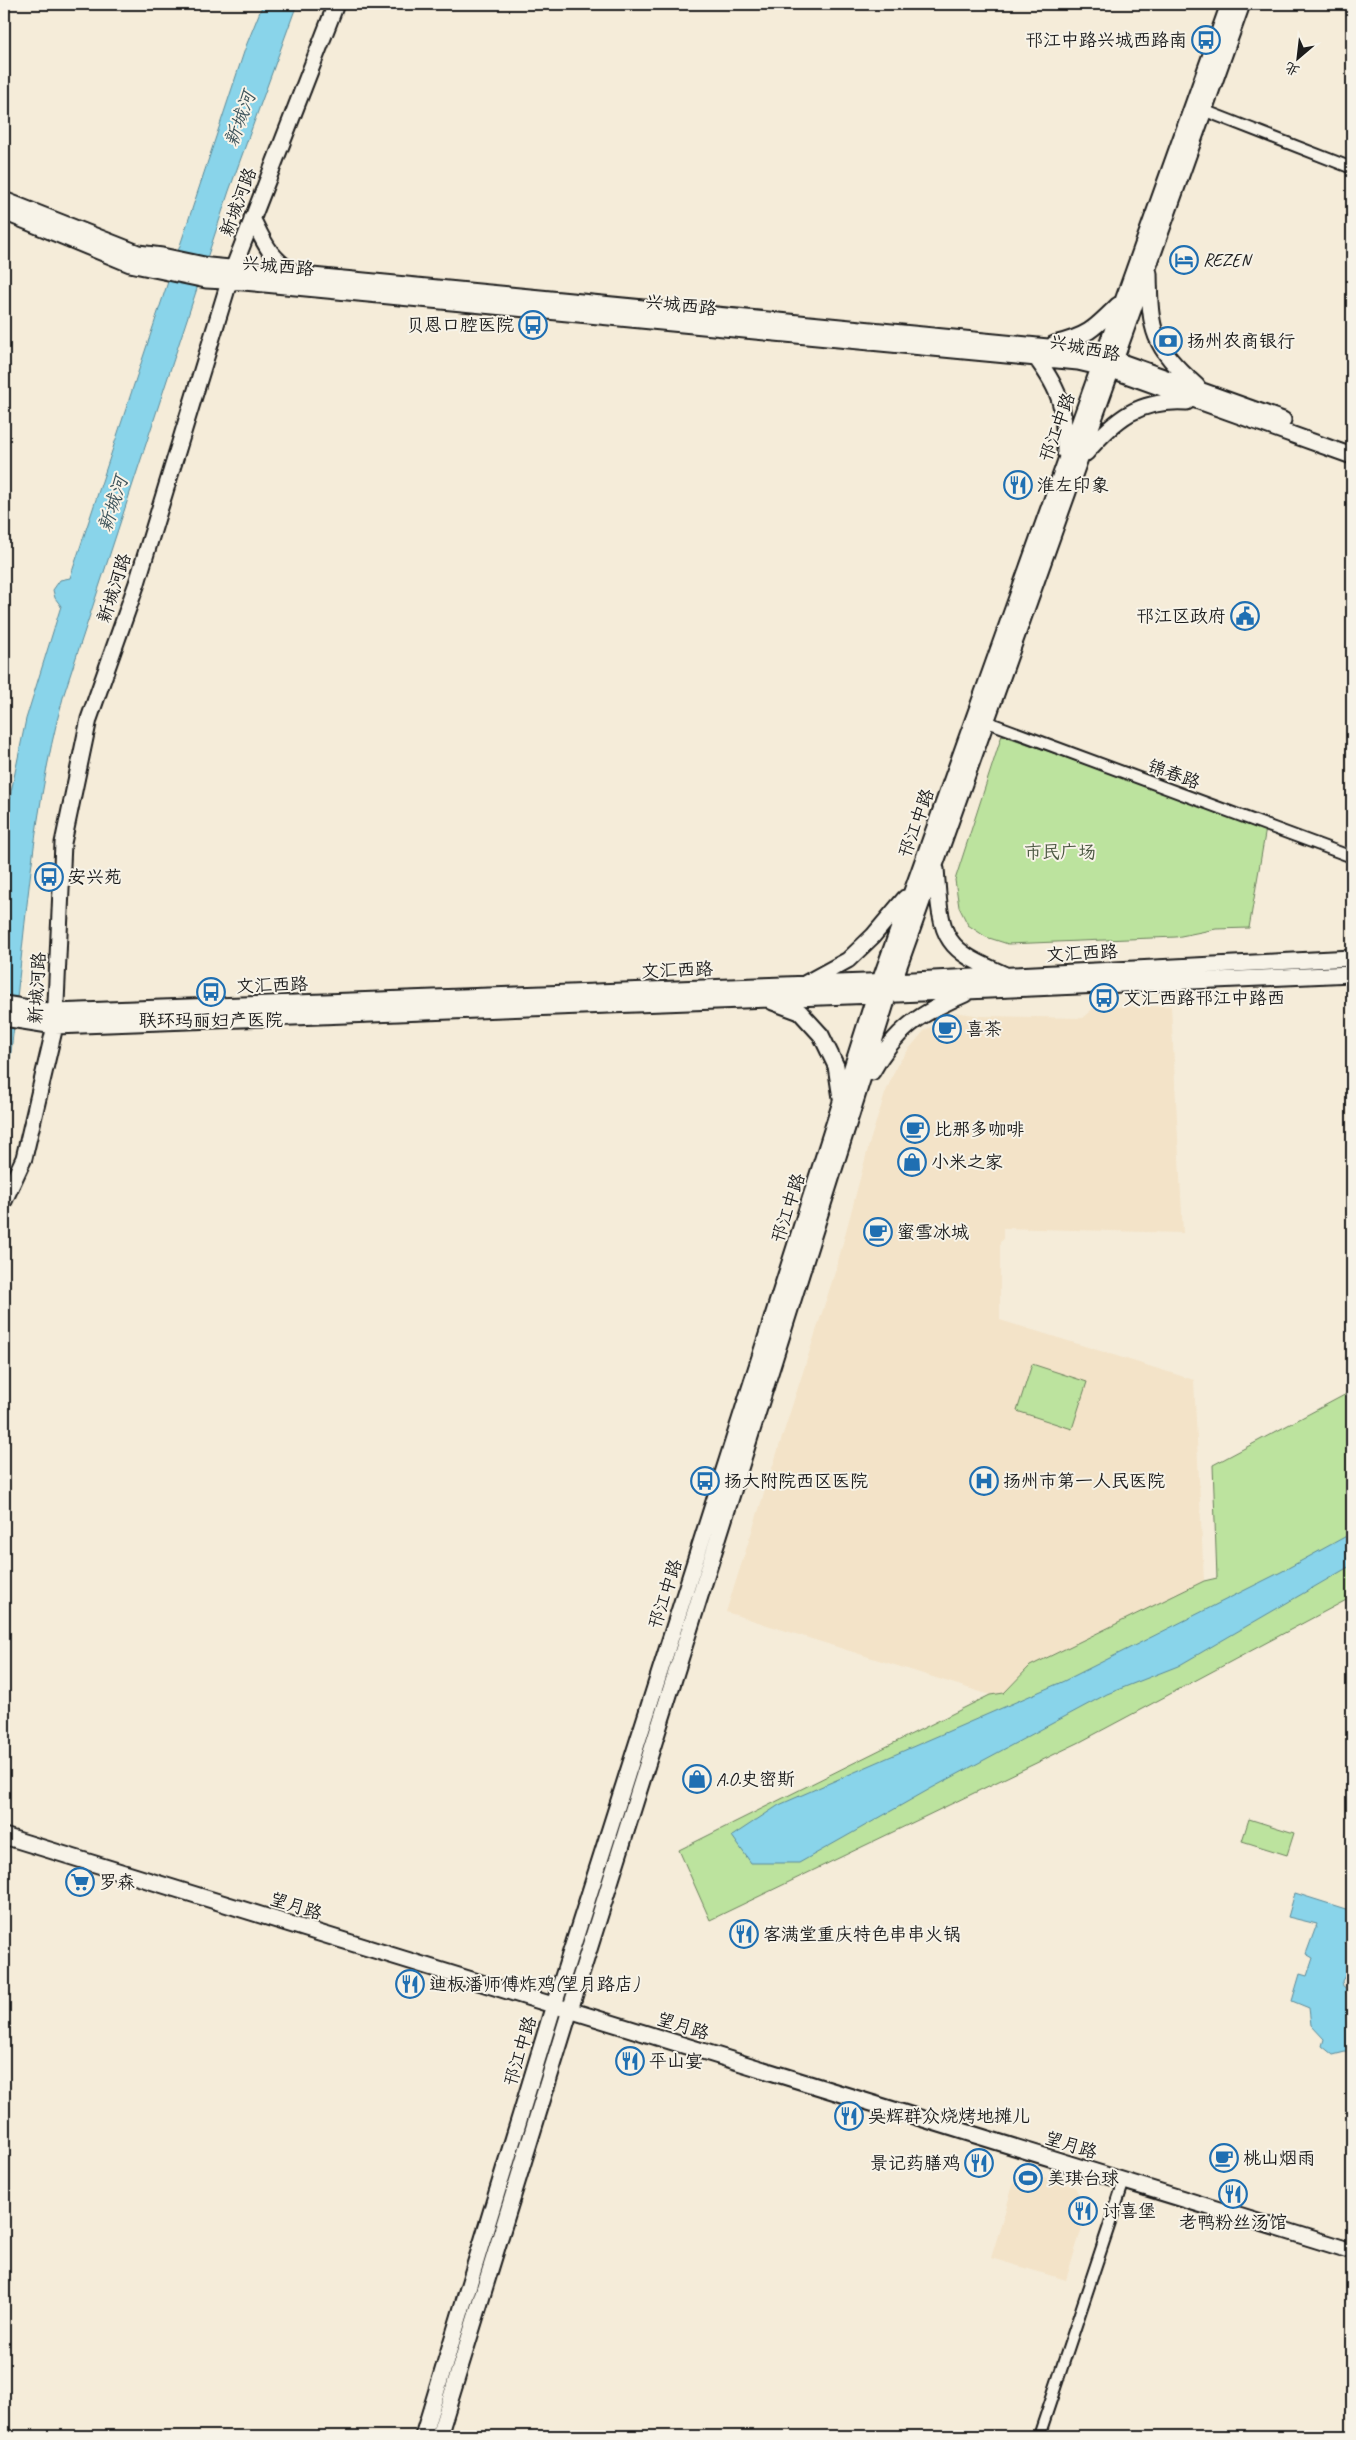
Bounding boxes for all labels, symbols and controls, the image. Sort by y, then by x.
bus stop icon: 邗江中路兴城西路南 [1191,25,1221,55]
place label: 邗江中路兴城西路南 [1025,29,1187,51]
north arrow [1274,32,1324,82]
text: 北 [1282,58,1302,80]
water label: 新城河 [219,85,262,150]
street label: 新城河路 [215,164,261,240]
hotel icon: REZEN [1169,245,1199,275]
place label: REZEN [1203,249,1253,271]
street label: 兴城西路 [241,252,315,280]
street label: 兴城西路 [644,290,718,320]
bus stop icon: 贝恩口腔医院 [518,310,548,340]
place label: 贝恩口腔医院 [406,314,514,336]
bank icon: 扬州农商银行 [1153,326,1183,356]
street label: 兴城西路 [1048,330,1122,366]
place label: 扬州农商银行 [1187,330,1295,352]
street label: 邗江中路 [1034,389,1080,465]
water label: 新城河 [93,470,134,535]
restaurant icon: 淮左印象 [1003,470,1033,500]
place label: 淮左印象 [1037,474,1109,496]
street label: 新城河路 [92,550,136,626]
public building icon: 邗江区政府 [1230,601,1260,631]
place label: 邗江区政府 [1136,605,1226,627]
street label: 锦春路 [1145,754,1203,794]
street label: 邗江中路 [893,785,939,861]
park label: 市民广场 [1024,841,1096,863]
bus stop icon: 安兴苑 [34,862,64,892]
place label: 安兴苑 [68,866,122,888]
street label: 文汇西路 [1045,940,1119,966]
street label: 新城河路 [24,951,50,1025]
street label: 文汇西路 [641,958,713,982]
street label: 文汇西路 [236,973,308,997]
bus stop icon: 联环玛丽妇产医院 [196,977,226,1007]
bus stop icon: 文汇西路邗江中路西 [1089,983,1119,1013]
place label: 文汇西路邗江中路西 [1123,987,1285,1009]
place label: 联环玛丽妇产医院 [139,1009,283,1031]
cafe icon: 喜茶 [932,1014,962,1044]
place label: 喜茶 [966,1018,1002,1040]
cafe icon: 比那多咖啡 [900,1114,930,1144]
place label: 比那多咖啡 [934,1118,1024,1140]
shop icon: 小米之家 [897,1147,927,1177]
place label: 小米之家 [931,1151,1003,1173]
street label: 邗江中路 [766,1170,810,1246]
cafe icon: 蜜雪冰城 [863,1217,893,1247]
place label: 蜜雪冰城 [897,1221,969,1243]
bus stop icon: 扬大附院西区医院 [690,1466,720,1496]
hospital icon: 扬州市第一人民医院 [969,1466,999,1496]
place label: 扬大附院西区医院 [724,1470,868,1492]
place label: 扬州市第一人民医院 [1003,1470,1165,1492]
street label: 邗江中路 [643,1556,687,1632]
shop icon: A.O.史密斯 [682,1764,712,1794]
place label: A.O.史密斯 [716,1768,795,1790]
supermarket icon: 罗森 [65,1867,95,1897]
place label: 罗森 [99,1871,135,1893]
street label: 望月路 [267,1888,325,1924]
restaurant icon: 客满堂重庆特色串串火锅 [729,1919,759,1949]
place label: 客满堂重庆特色串串火锅 [763,1923,961,1945]
restaurant icon: 迪板潘师傅炸鸡(望月路店) [395,1969,425,1999]
place label: 迪板潘师傅炸鸡(望月路店) [429,1973,640,1995]
street label: 望月路 [654,2008,712,2044]
street label: 邗江中路 [499,2013,541,2089]
restaurant icon: 平山宴 [615,2046,645,2076]
place label: 平山宴 [649,2050,703,2072]
restaurant icon: 吴辉群众烧烤地摊儿 [834,2101,864,2131]
place label: 吴辉群众烧烤地摊儿 [868,2105,1030,2127]
street label: 望月路 [1042,2127,1100,2163]
cafe icon: 桃山烟雨 [1209,2143,1239,2173]
place label: 桃山烟雨 [1243,2147,1315,2169]
restaurant icon: 景记药膳鸡 [964,2148,994,2178]
place label: 景记药膳鸡 [870,2152,960,2174]
sports icon: 美琪台球 [1013,2163,1043,2193]
place label: 美琪台球 [1047,2167,1119,2189]
restaurant icon: 老鸭粉丝汤馆 [1218,2179,1248,2209]
restaurant icon: 讨喜堡 [1068,2196,1098,2226]
place label: 讨喜堡 [1102,2200,1156,2222]
place label: 老鸭粉丝汤馆 [1179,2211,1287,2233]

